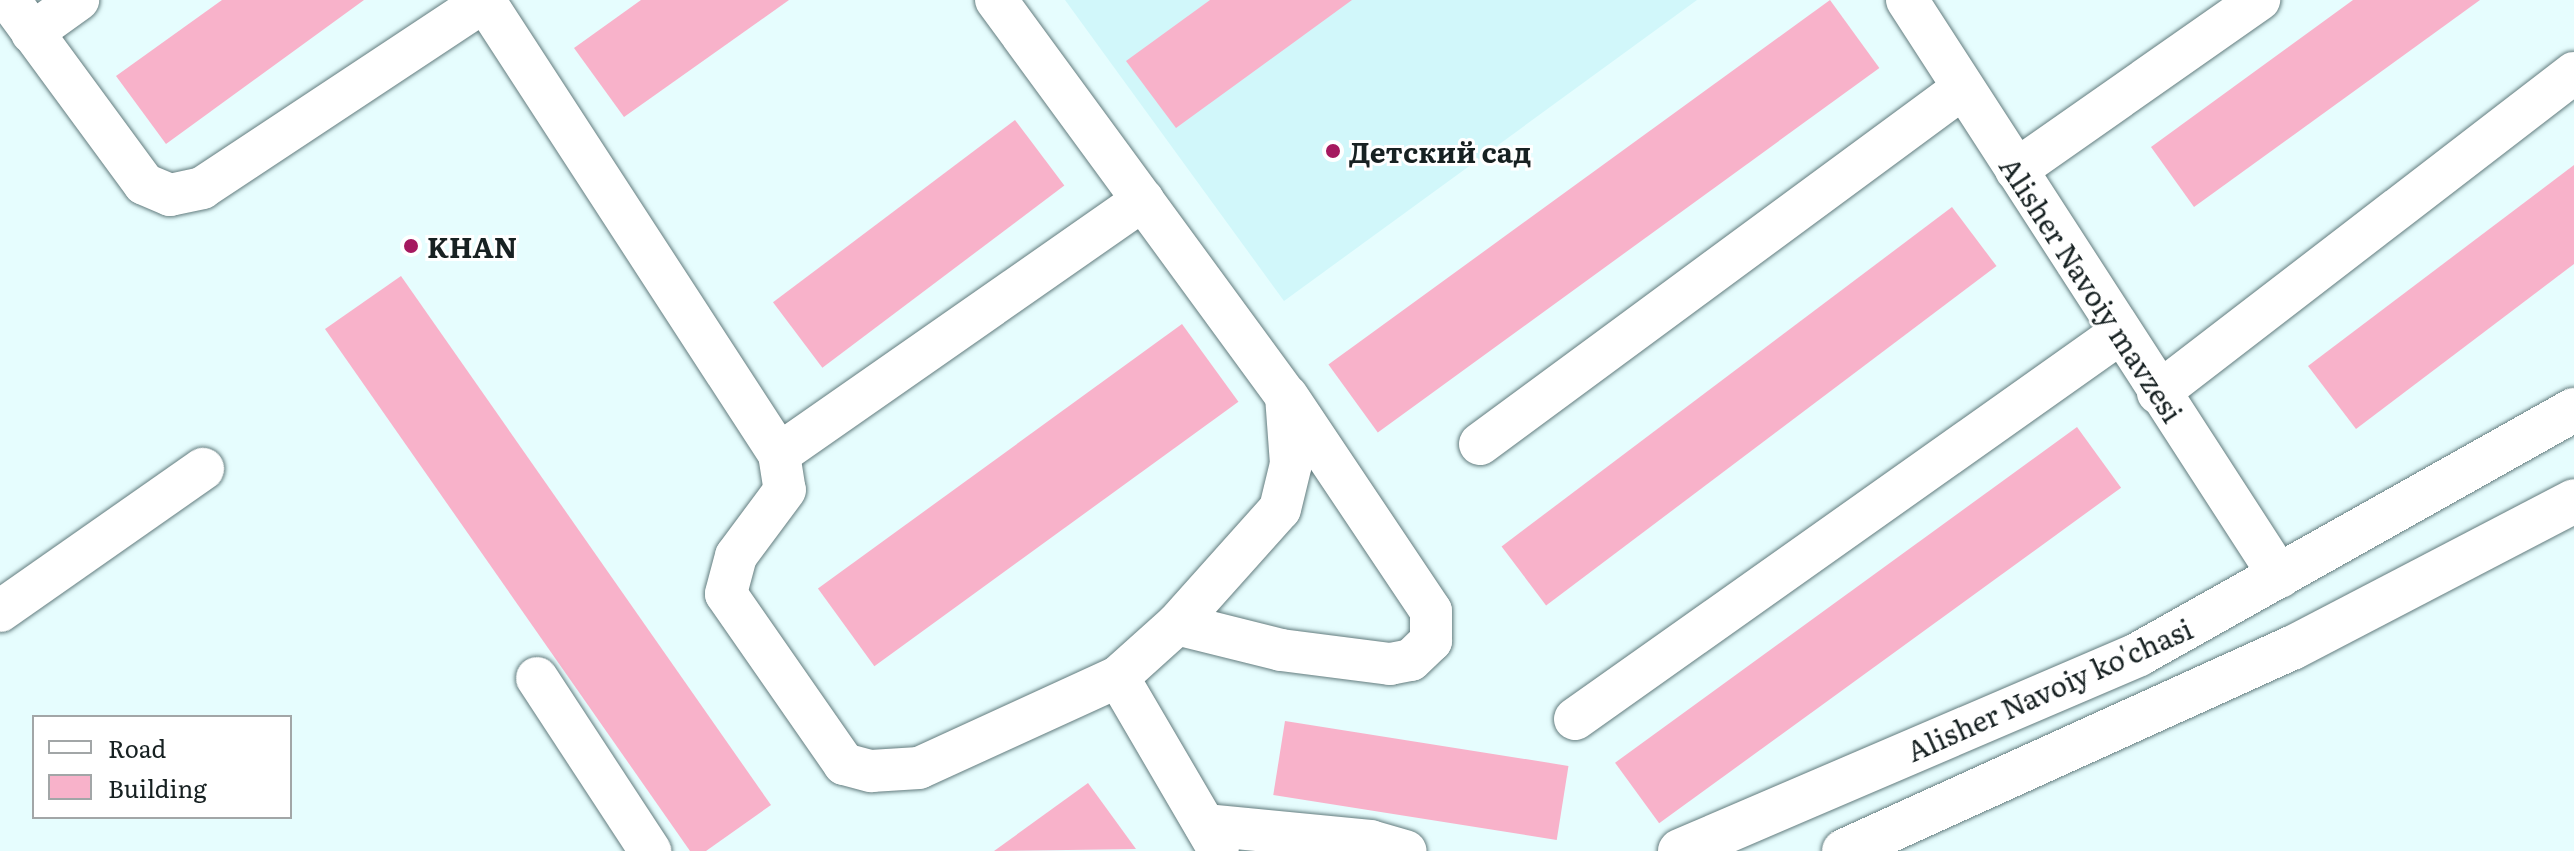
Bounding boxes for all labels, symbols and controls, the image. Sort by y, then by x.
place label: Детский сад [1349,134,1531,168]
marker: Детский сад [1324,142,1342,160]
street label: Alisher Navoiy mavzesi [1994,150,2190,428]
place label: KHAN [427,229,517,263]
marker: KHAN [402,237,420,255]
street label: Alisher Navoiy ko'chasi [1901,611,2197,767]
legend [32,715,292,819]
text: Road [108,730,166,765]
text: Building [108,770,207,805]

